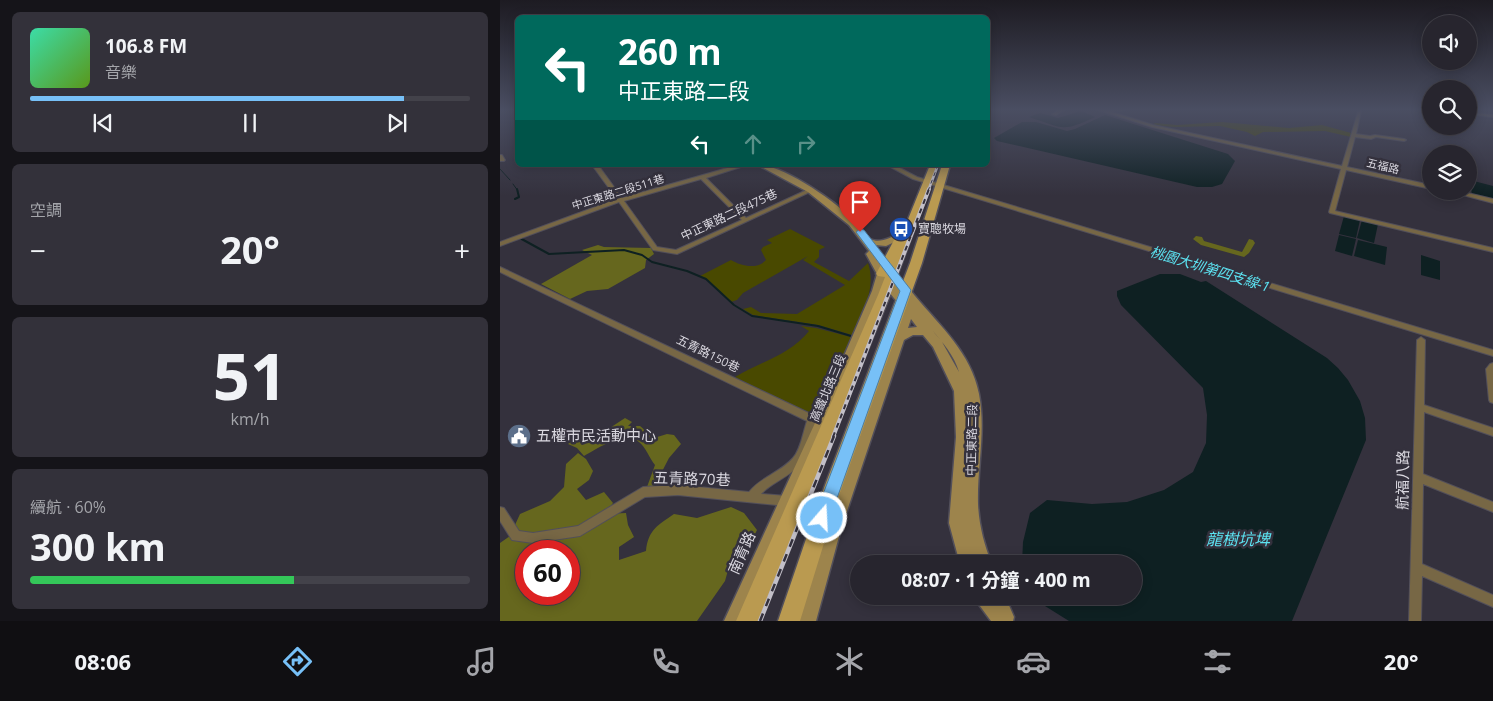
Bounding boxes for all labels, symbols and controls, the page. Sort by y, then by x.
map controls [1422,15,1477,200]
button: sound [1422,15,1477,70]
text: 260 m [618,28,722,75]
text: 106.8 FM [105,33,187,59]
icon: left [535,35,600,100]
text: 音樂 [105,61,137,83]
text: 中正東路二段 [618,75,750,105]
button: search [1422,80,1477,135]
icon: previous [89,109,117,137]
icon: pause [236,109,264,137]
icon: next [383,109,411,137]
icon: left [686,130,714,158]
icon: ahead [739,130,767,158]
icon: right [792,130,820,158]
button: layers [1422,145,1477,200]
street label: 五福路 [1365,154,1401,177]
street label: 中正東路二段511巷 [570,170,666,213]
pin [839,181,881,232]
street label: 中正東路二段475巷 [678,185,780,244]
icon: arrive [846,188,874,216]
text: 空調 [30,199,62,221]
bus stop icon: 寶聰牧場 [888,216,914,242]
place label: 寶聰牧場 [918,220,966,237]
text: 20° [220,223,280,275]
text: − [30,231,46,269]
text: + [454,231,470,269]
water label: 桃園大圳第四支線-1 [1148,241,1272,296]
text: 51 [213,331,287,419]
street label: 五青路150巷 [674,331,743,376]
street label: 高鐵北路三段 [806,351,849,424]
street label: 中正東路二段 [962,404,981,476]
text: km/h [231,408,269,430]
public building icon: 五權市民活動中心 [506,423,532,449]
place label: 五權市民活動中心 [536,425,656,445]
street label: 航福八路 [1391,450,1413,510]
street label: 五青路70巷 [653,467,731,489]
position arrow [795,491,847,543]
text: 續航 · 60% [30,496,106,518]
text: 300 km [30,520,166,572]
street label: 南青路 [723,528,759,577]
water label: 龍樹坑埤 [1206,528,1272,550]
speed limit sign: 60 [515,540,580,605]
text: 08:07 · 1 分鐘 · 400 m [901,567,1091,593]
icon: directions [280,644,315,679]
icon: music [464,644,499,679]
icon: phone [648,644,683,679]
icon: climate [832,644,867,679]
icon: car [1016,644,1051,679]
icon: filters [1200,644,1235,679]
text: 08:06 [74,646,131,676]
text: 20° [1384,646,1418,676]

